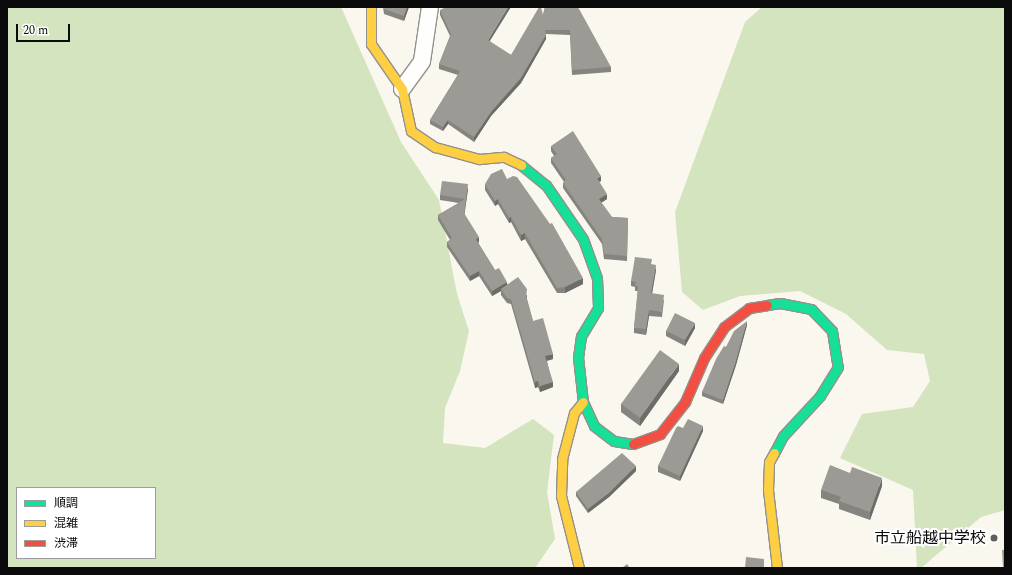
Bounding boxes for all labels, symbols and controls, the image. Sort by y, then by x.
scale bar [18,16,72,42]
text: 20 m [23,21,48,40]
legend [16,487,156,559]
text: 順調 [54,494,78,513]
text: 混雑 [54,514,78,533]
place label: 市立船越中学校 [874,528,986,548]
marker: 市立船越中学校 [989,533,999,543]
text: 渋滞 [54,534,78,553]

